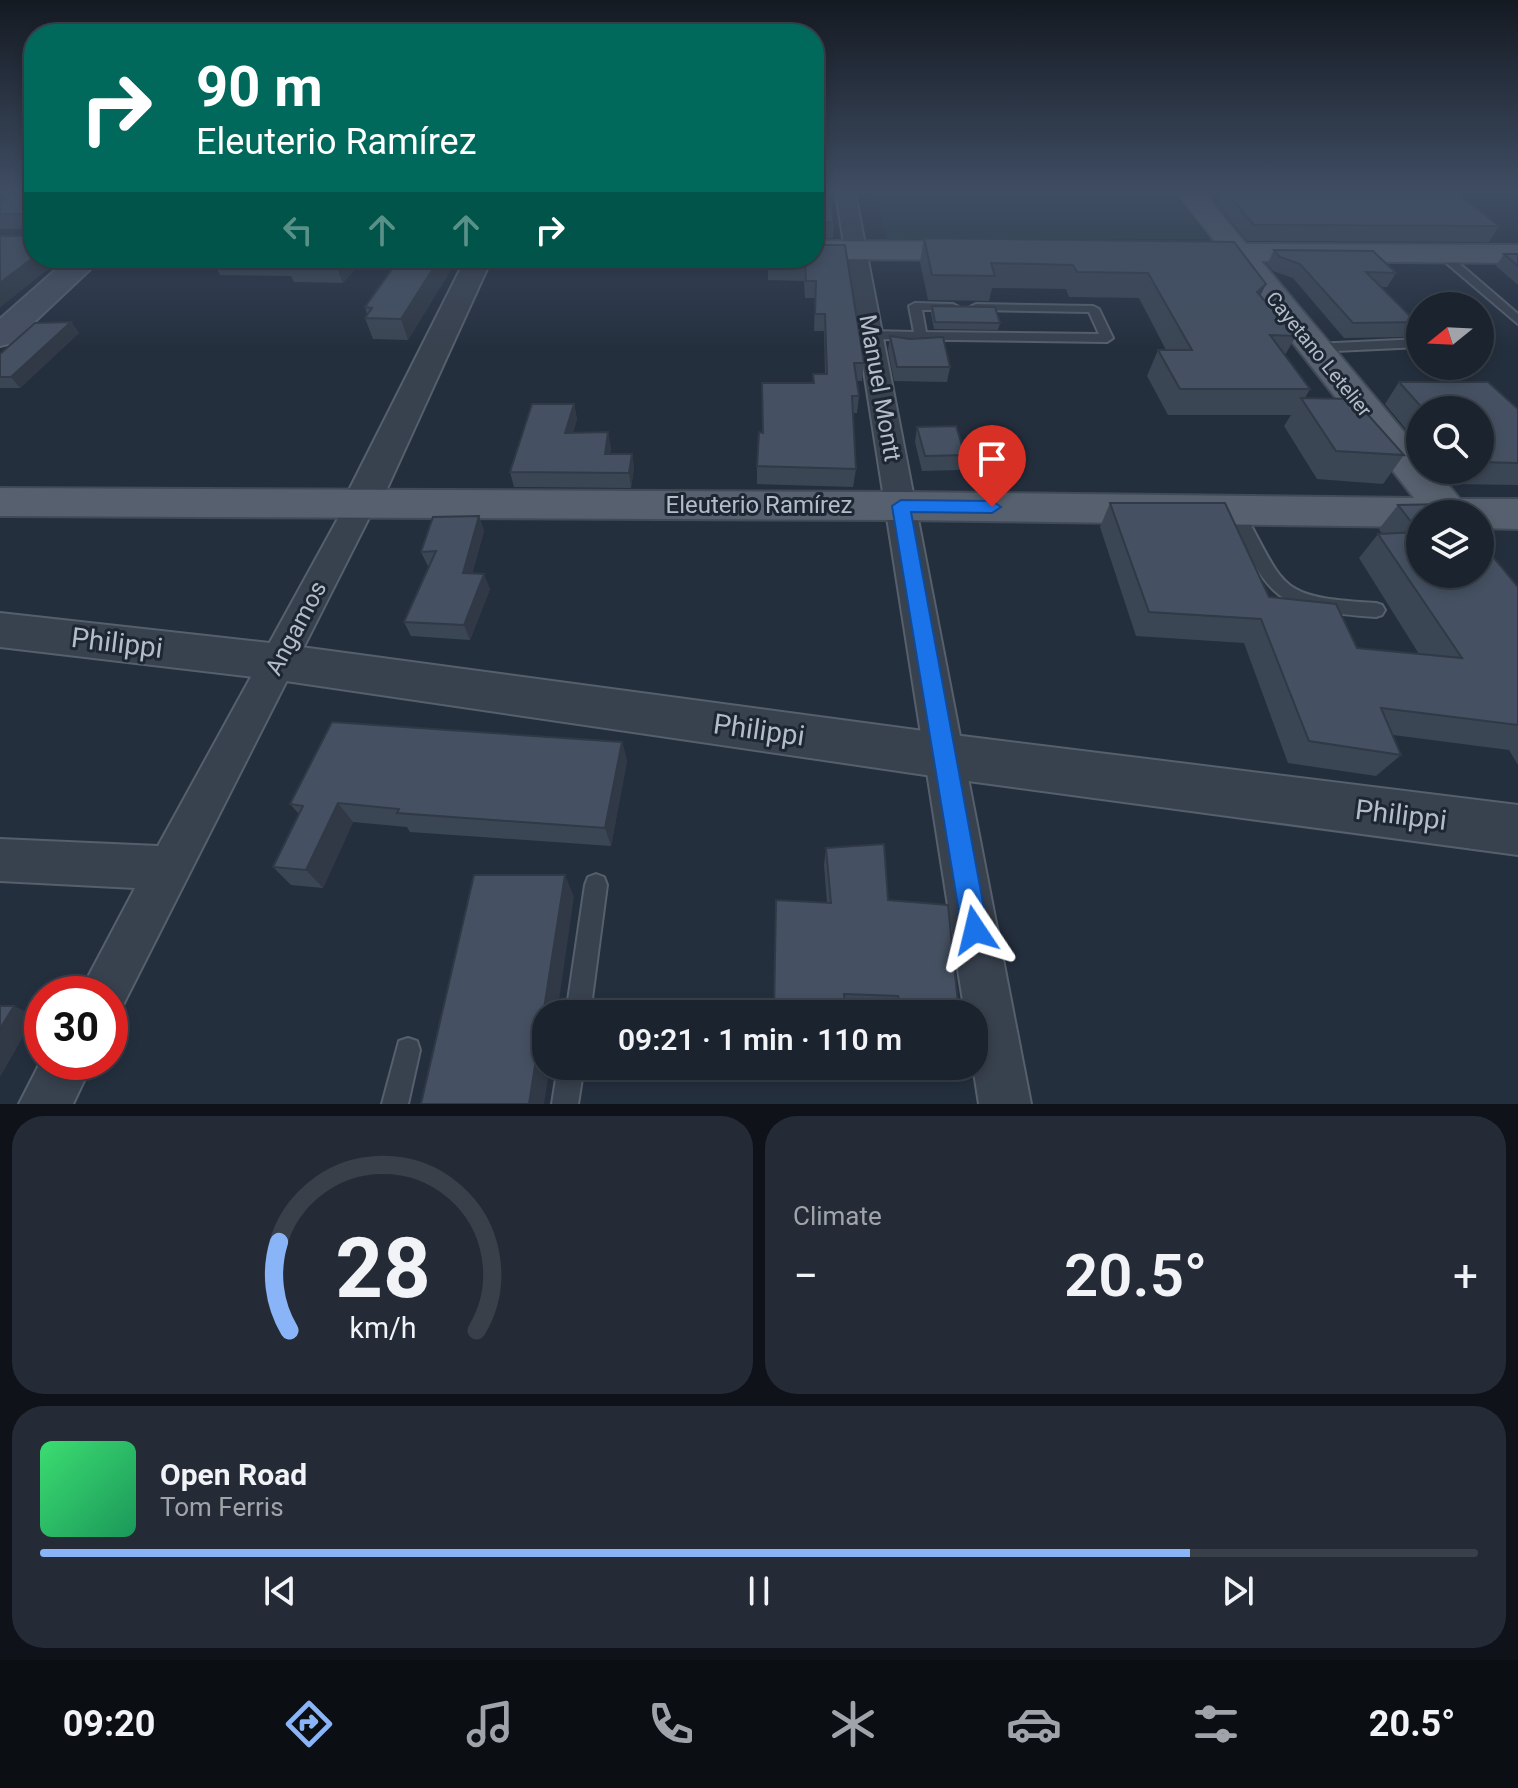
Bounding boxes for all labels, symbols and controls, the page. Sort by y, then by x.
text: 90 m [196,54,323,120]
icon: right [64,56,168,160]
text: Eleuterio Ramírez [196,121,477,163]
icon: left [276,208,320,252]
icon: ahead [360,208,404,252]
icon: ahead [444,208,488,252]
icon: right [528,208,572,252]
street label: Cayetano Letelier [1261,287,1377,422]
north arrow [1406,292,1494,380]
map controls [1406,292,1494,588]
street label: Manuel Montt [853,312,907,464]
button: search [1406,396,1494,484]
pin [958,425,1026,507]
icon: arrive [970,437,1014,481]
street label: Eleuterio Ramírez [666,491,853,519]
button: layers [1406,500,1494,588]
street label: Angamos [260,576,332,680]
street label: Philippi [69,621,165,665]
street label: Philippi [711,707,807,753]
street label: Philippi [1353,793,1449,837]
position arrow [933,888,1017,972]
speed limit sign: 30 [24,976,128,1080]
text: 09:21 · 1 min · 110 m [618,1022,902,1057]
text: Climate [793,1201,882,1231]
text: 28 [335,1220,430,1317]
text: 20.5° [1064,1240,1207,1311]
text: − [793,1250,818,1302]
text: + [1453,1250,1478,1302]
text: km/h [349,1311,416,1345]
text: Open Road [160,1457,307,1492]
text: Tom Ferris [160,1492,284,1522]
icon: previous [258,1569,302,1613]
icon: pause [737,1569,781,1613]
icon: next [1216,1569,1260,1613]
icon: directions [281,1696,337,1752]
icon: music [462,1696,518,1752]
icon: phone [643,1696,699,1752]
icon: climate [825,1696,881,1752]
icon: car [1006,1696,1062,1752]
icon: filters [1188,1696,1244,1752]
text: 09:20 [63,1703,155,1745]
text: 20.5° [1369,1703,1455,1745]

